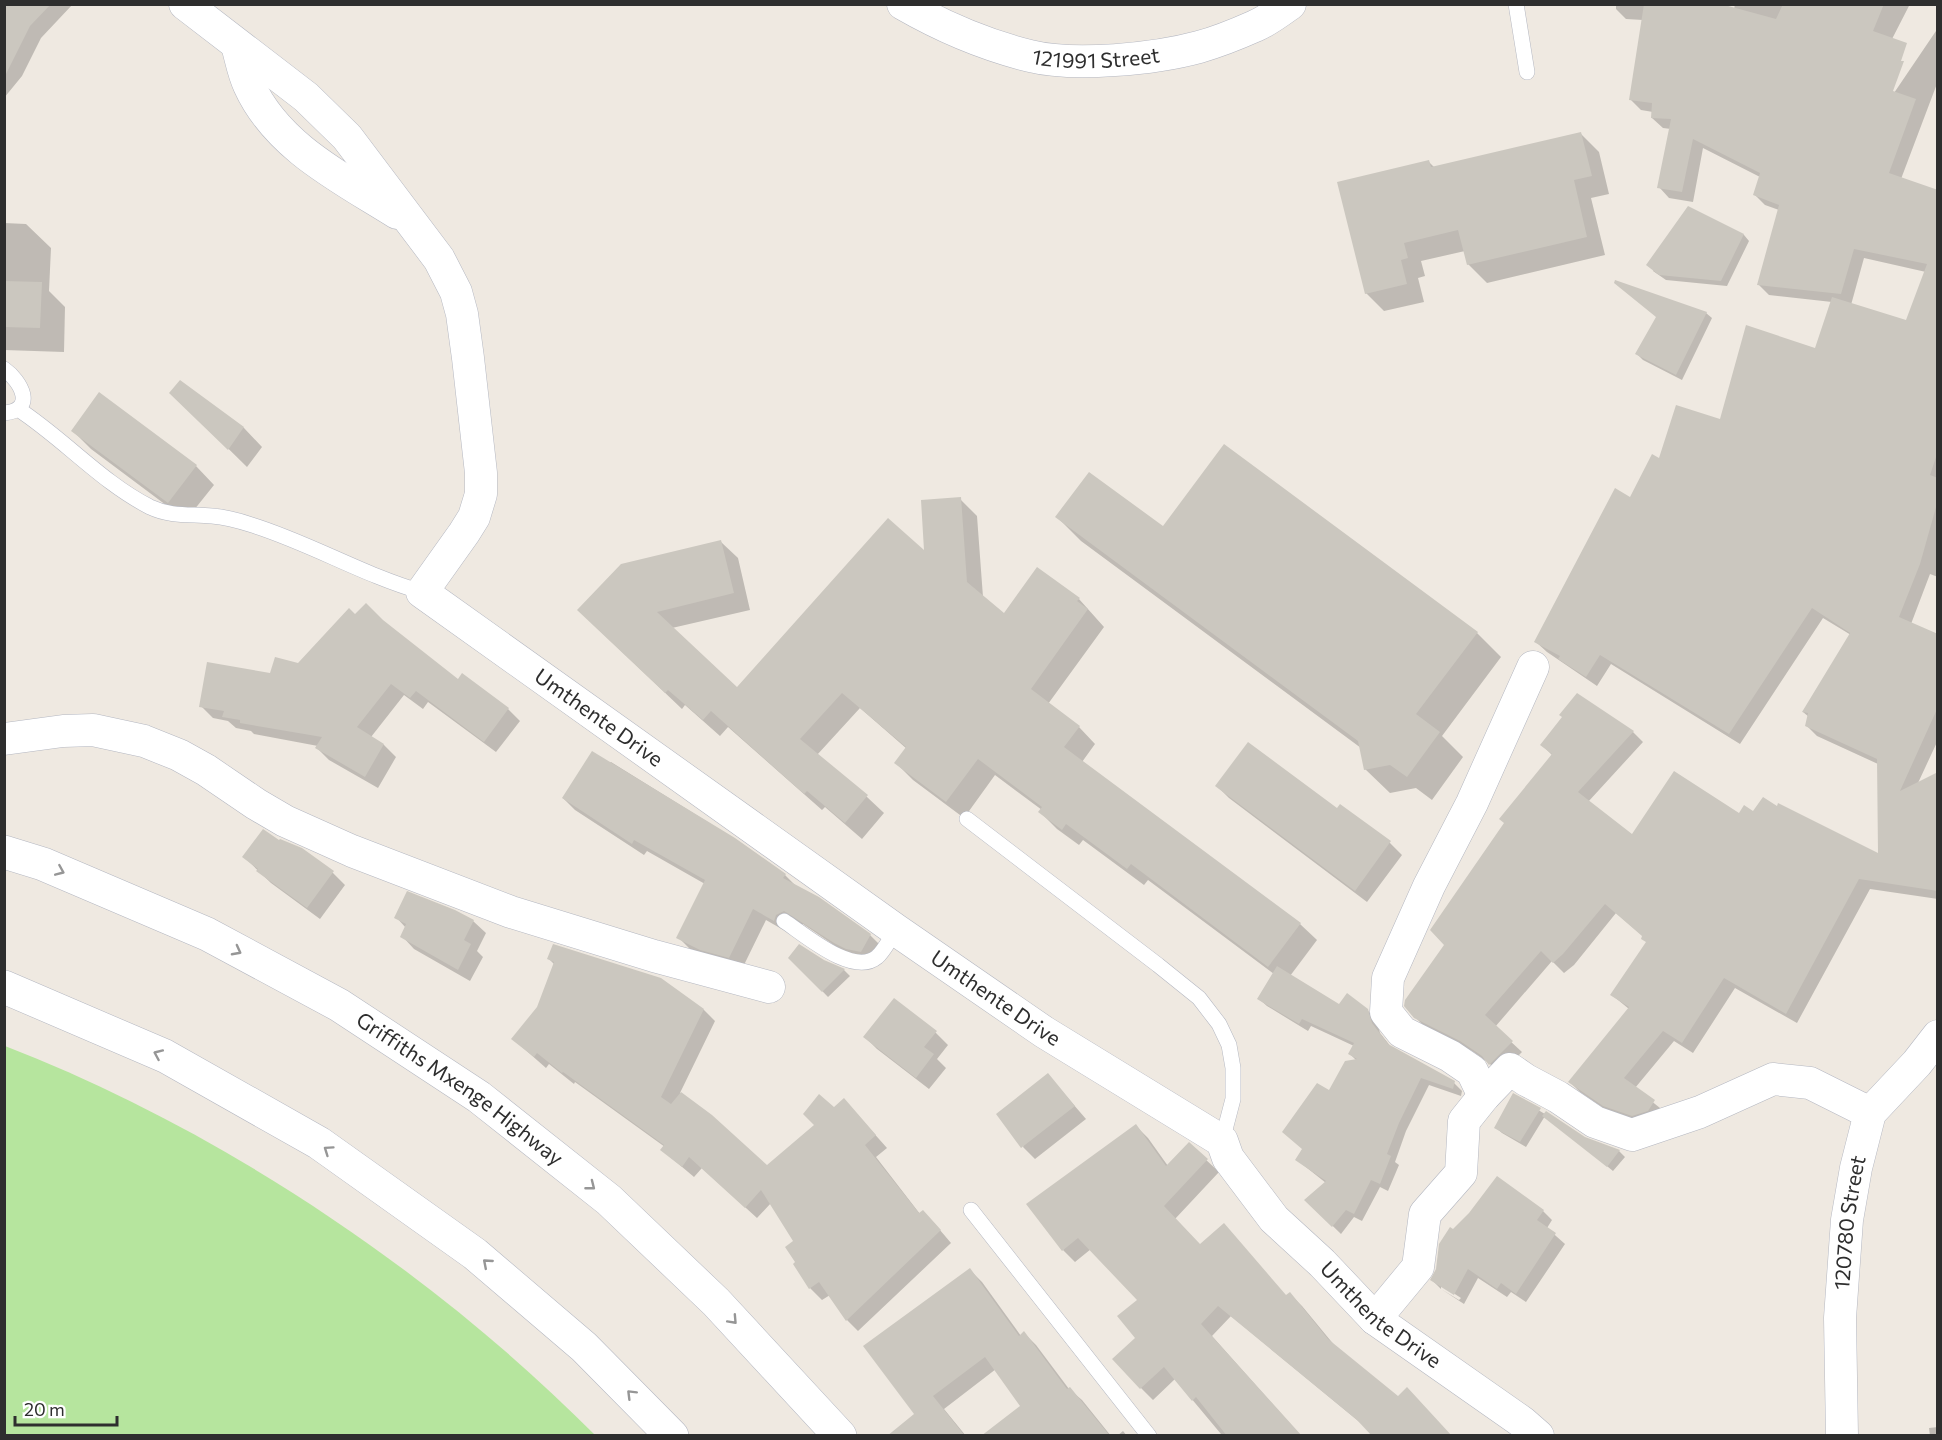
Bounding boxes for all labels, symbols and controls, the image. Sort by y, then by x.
street label: 121991 Street [1030,41,1161,72]
street label: Umthente Drive [530,662,669,771]
one-way arrow [53,863,64,875]
one-way arrow [231,944,242,955]
street label: Umthente Drive [927,944,1066,1050]
street label: Griffiths Mxenge Highway [352,1006,569,1170]
one-way arrow [154,1049,165,1061]
one-way arrow [324,1146,335,1157]
street label: 120780 Street [1828,1152,1870,1290]
one-way arrow [584,1179,595,1190]
street label: Umthente Drive [1316,1255,1447,1372]
one-way arrow [483,1260,494,1271]
one-way arrow [726,1313,737,1323]
scale bar [15,1389,117,1427]
one-way arrow [628,1390,639,1401]
text: 20 m [24,1398,65,1420]

